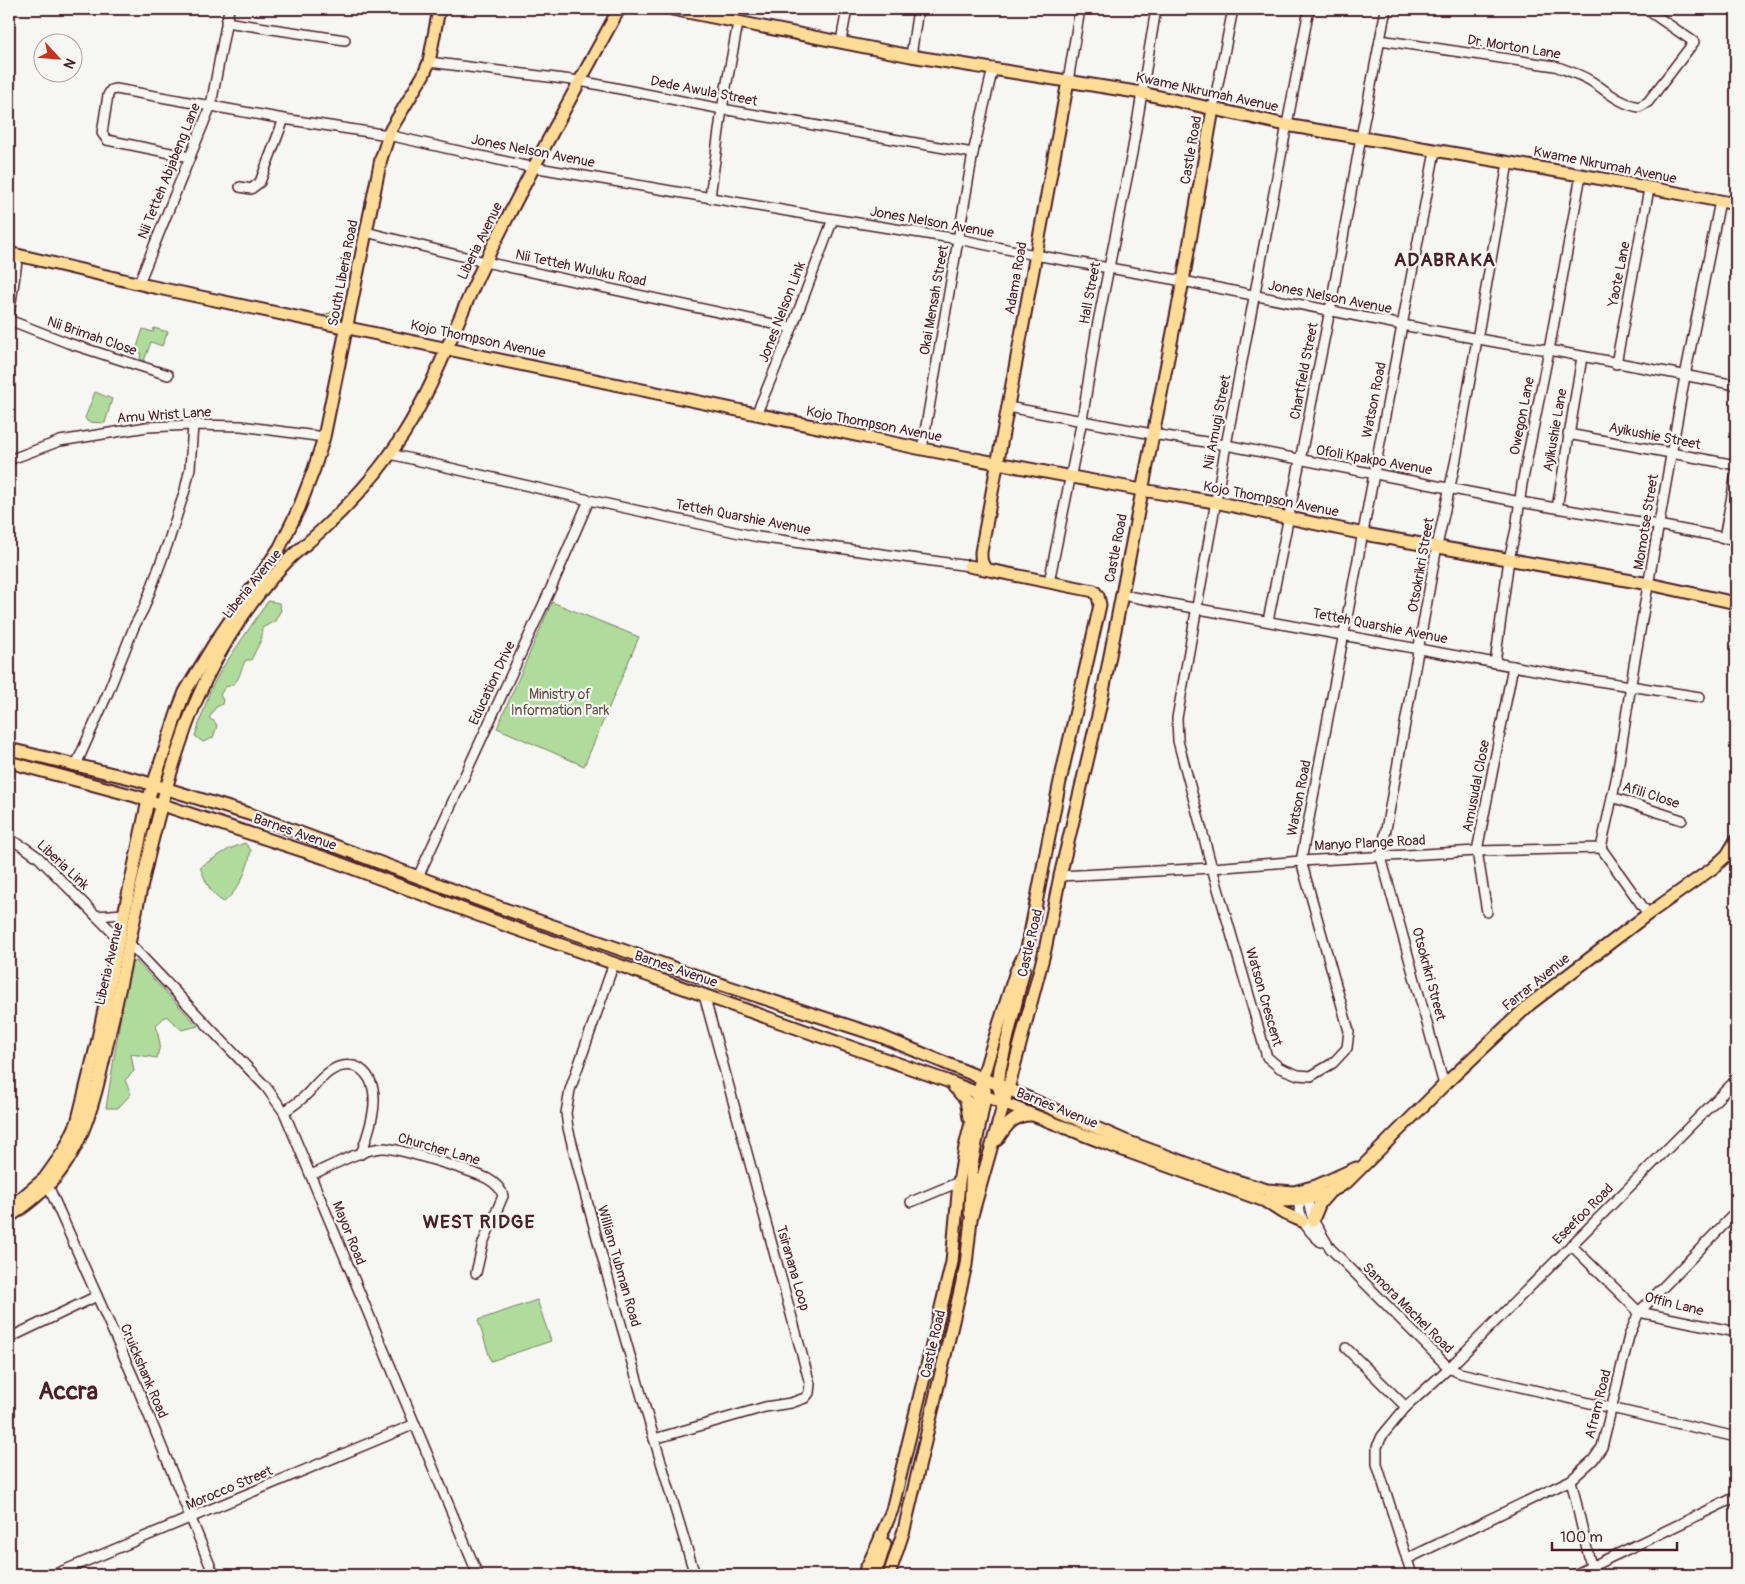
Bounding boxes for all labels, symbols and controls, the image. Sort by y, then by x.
street label: Dr. Morton Lane [1466,31,1562,63]
north arrow [32,32,82,82]
text: N [60,55,79,71]
street label: Kwame Nkrumah Avenue [1134,69,1280,115]
street label: Dede Awula Street [649,72,759,110]
street label: Nii Tetteh Abjabeng Lane [134,100,204,241]
street label: Castle Road [1177,114,1205,186]
street label: Jones Nelson Avenue [470,131,596,171]
street label: Kwame Nkrumah Avenue [1532,143,1678,187]
street label: Liberia Avenue [454,199,506,283]
street label: Jones Nelson Avenue [869,203,995,241]
street label: South Liberia Road [324,218,362,328]
street label: Adama Road [1001,240,1031,316]
street label: Yaote Lane [1604,240,1634,309]
street label: Okai Mensah Street [916,243,952,356]
street label: Nii Tetteh Wuluku Road [514,246,648,290]
district label: ADABRAKA [1394,248,1496,272]
street label: Jones Nelson Link [755,259,809,365]
street label: Hall Street [1076,260,1104,326]
street label: Jones Nelson Avenue [1267,277,1393,317]
street label: Nii Brimah Close [45,313,139,359]
street label: Kojo Thompson Avenue [409,316,547,362]
street label: Chartfield Street [1286,321,1322,421]
street label: Watson Road [1358,360,1390,440]
street label: Nii Amugi Street [1199,373,1235,471]
street label: Owegon Lane [1506,375,1538,457]
street label: Ayikushie Lane [1539,387,1571,473]
street label: Amu Wrist Lane [116,403,212,427]
street label: Kojo Thompson Avenue [805,403,943,446]
street label: Ayikushie Street [1608,419,1703,453]
street label: Ofoli Kpakpo Avenue [1315,441,1434,479]
street label: Momotse Street [1630,472,1662,571]
street label: Kojo Thompson Avenue [1202,478,1340,521]
street label: Tetteh Quarshie Avenue [674,496,812,538]
street label: Castle Road [1101,512,1131,584]
street label: Otsokrikri Street [1404,516,1438,614]
street label: Liberia Avenue [219,546,285,622]
street label: Tetteh Quarshie Avenue [1311,605,1449,647]
street label: Education Drive [465,638,519,728]
park label: Ministry of Information Park [511,686,610,719]
street label: Amusudal Close [1459,738,1493,834]
street label: Watson Road [1283,758,1315,838]
street label: Afili Close [1620,778,1682,812]
street label: Barnes Avenue [251,810,339,854]
street label: Manyo Plange Road [1314,832,1426,854]
street label: Liberia Link [33,837,93,894]
street label: Castle Road [1014,907,1046,979]
street label: Liberia Avenue [91,921,127,1007]
street label: Otsokrikri Street [1408,925,1450,1023]
street label: Watson Crescent [1242,946,1286,1049]
street label: Barnes Avenue [632,947,720,991]
street label: Farrar Avenue [1499,950,1573,1014]
street label: Barnes Avenue [1014,1084,1100,1132]
street label: Churcher Lane [396,1129,482,1169]
street label: Eseefoo Road [1549,1180,1617,1248]
street label: Mayor Road [329,1199,370,1267]
street label: William Tubman Road [594,1203,644,1329]
district label: WEST RIDGE [423,1210,535,1234]
street label: Tsiranana Loop [773,1223,813,1313]
street label: Samora Machel Road [1359,1259,1457,1357]
street label: Offin Lane [1643,1288,1705,1320]
street label: Castle Road [917,1308,949,1380]
street label: Cruickshank Road [116,1321,172,1421]
street label: Afram Road [1581,1367,1615,1440]
district label: Accra [38,1377,98,1406]
street label: Morocco Street [183,1462,275,1514]
scale bar [1552,1519,1678,1551]
text: 100 m [1560,1528,1603,1547]

